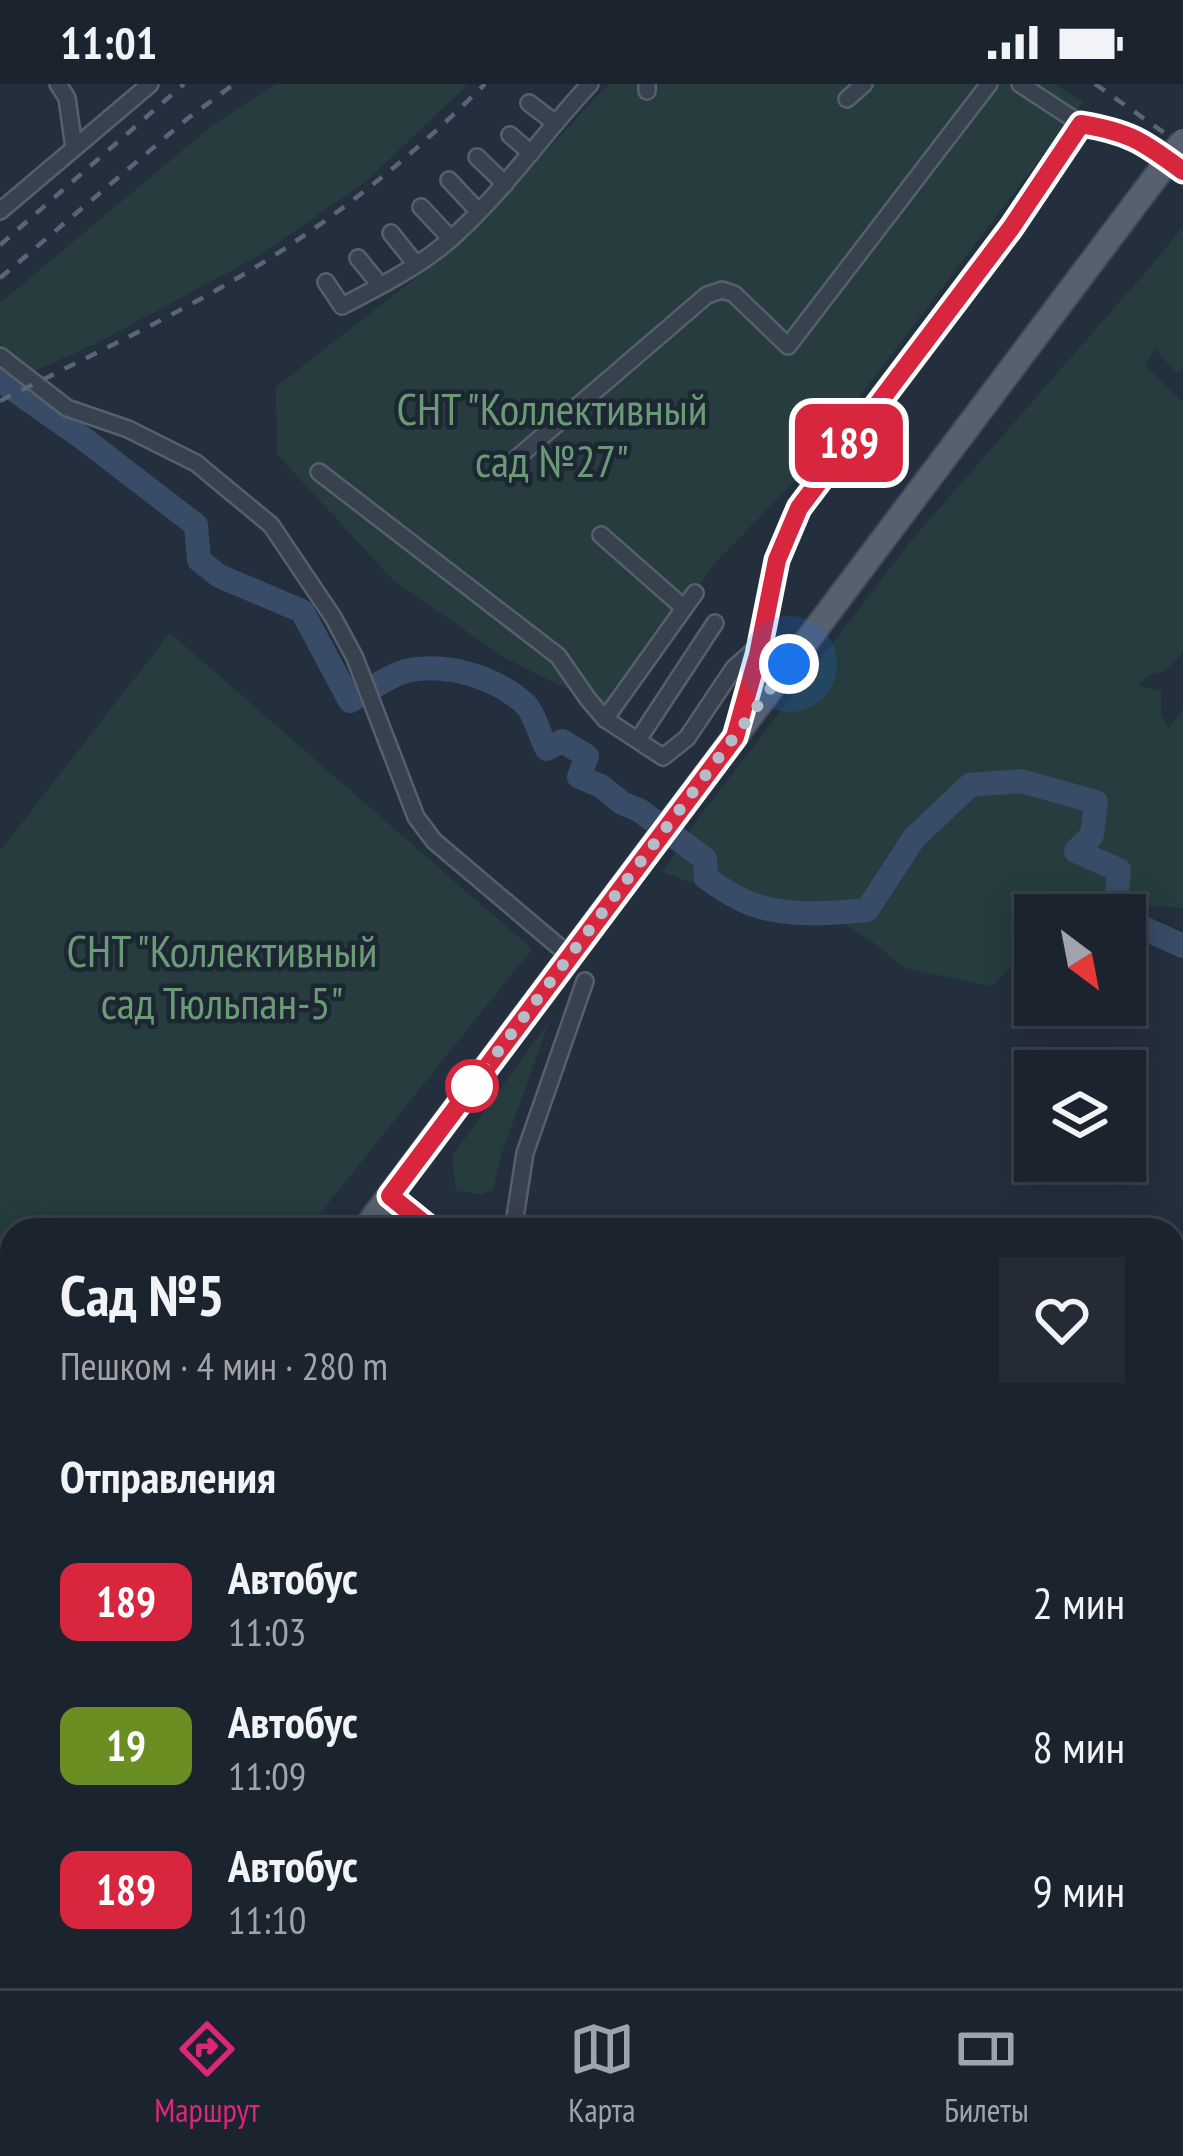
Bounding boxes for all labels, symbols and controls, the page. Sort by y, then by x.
text: 11:01 [60,13,157,71]
park label: СНТ "Коллективный сад №27" [396,379,708,489]
line badge: 189 [780,404,918,482]
text: 189 [819,415,879,470]
your location [759,634,819,694]
north arrow [1014,894,1146,1026]
map controls [1014,894,1146,1182]
park label: СНТ "Коллективный сад Тюльпан-5" [66,921,378,1031]
button: layers [1014,1050,1146,1182]
unlabelled marker [447,1061,497,1111]
button: heart [999,1257,1125,1383]
text: Сад №5 [60,1258,225,1332]
text: Пешком · 4 мин · 280 m [60,1340,388,1391]
text: Отправления [60,1447,276,1505]
text: Автобус [228,1548,358,1606]
text: 2 мин [1032,1573,1125,1631]
text: 189 [96,1574,156,1629]
text: 11:03 [228,1606,306,1657]
text: Автобус [228,1692,358,1750]
text: 8 мин [1032,1717,1125,1775]
text: 19 [106,1718,146,1773]
text: 11:09 [228,1750,306,1801]
text: Автобус [228,1836,358,1894]
text: 9 мин [1032,1861,1125,1919]
text: 189 [96,1862,156,1917]
text: 11:10 [228,1894,306,1945]
tab: Маршрут [154,2016,260,2131]
tab: Карта [568,2016,636,2131]
tab: Билеты [944,2016,1029,2131]

